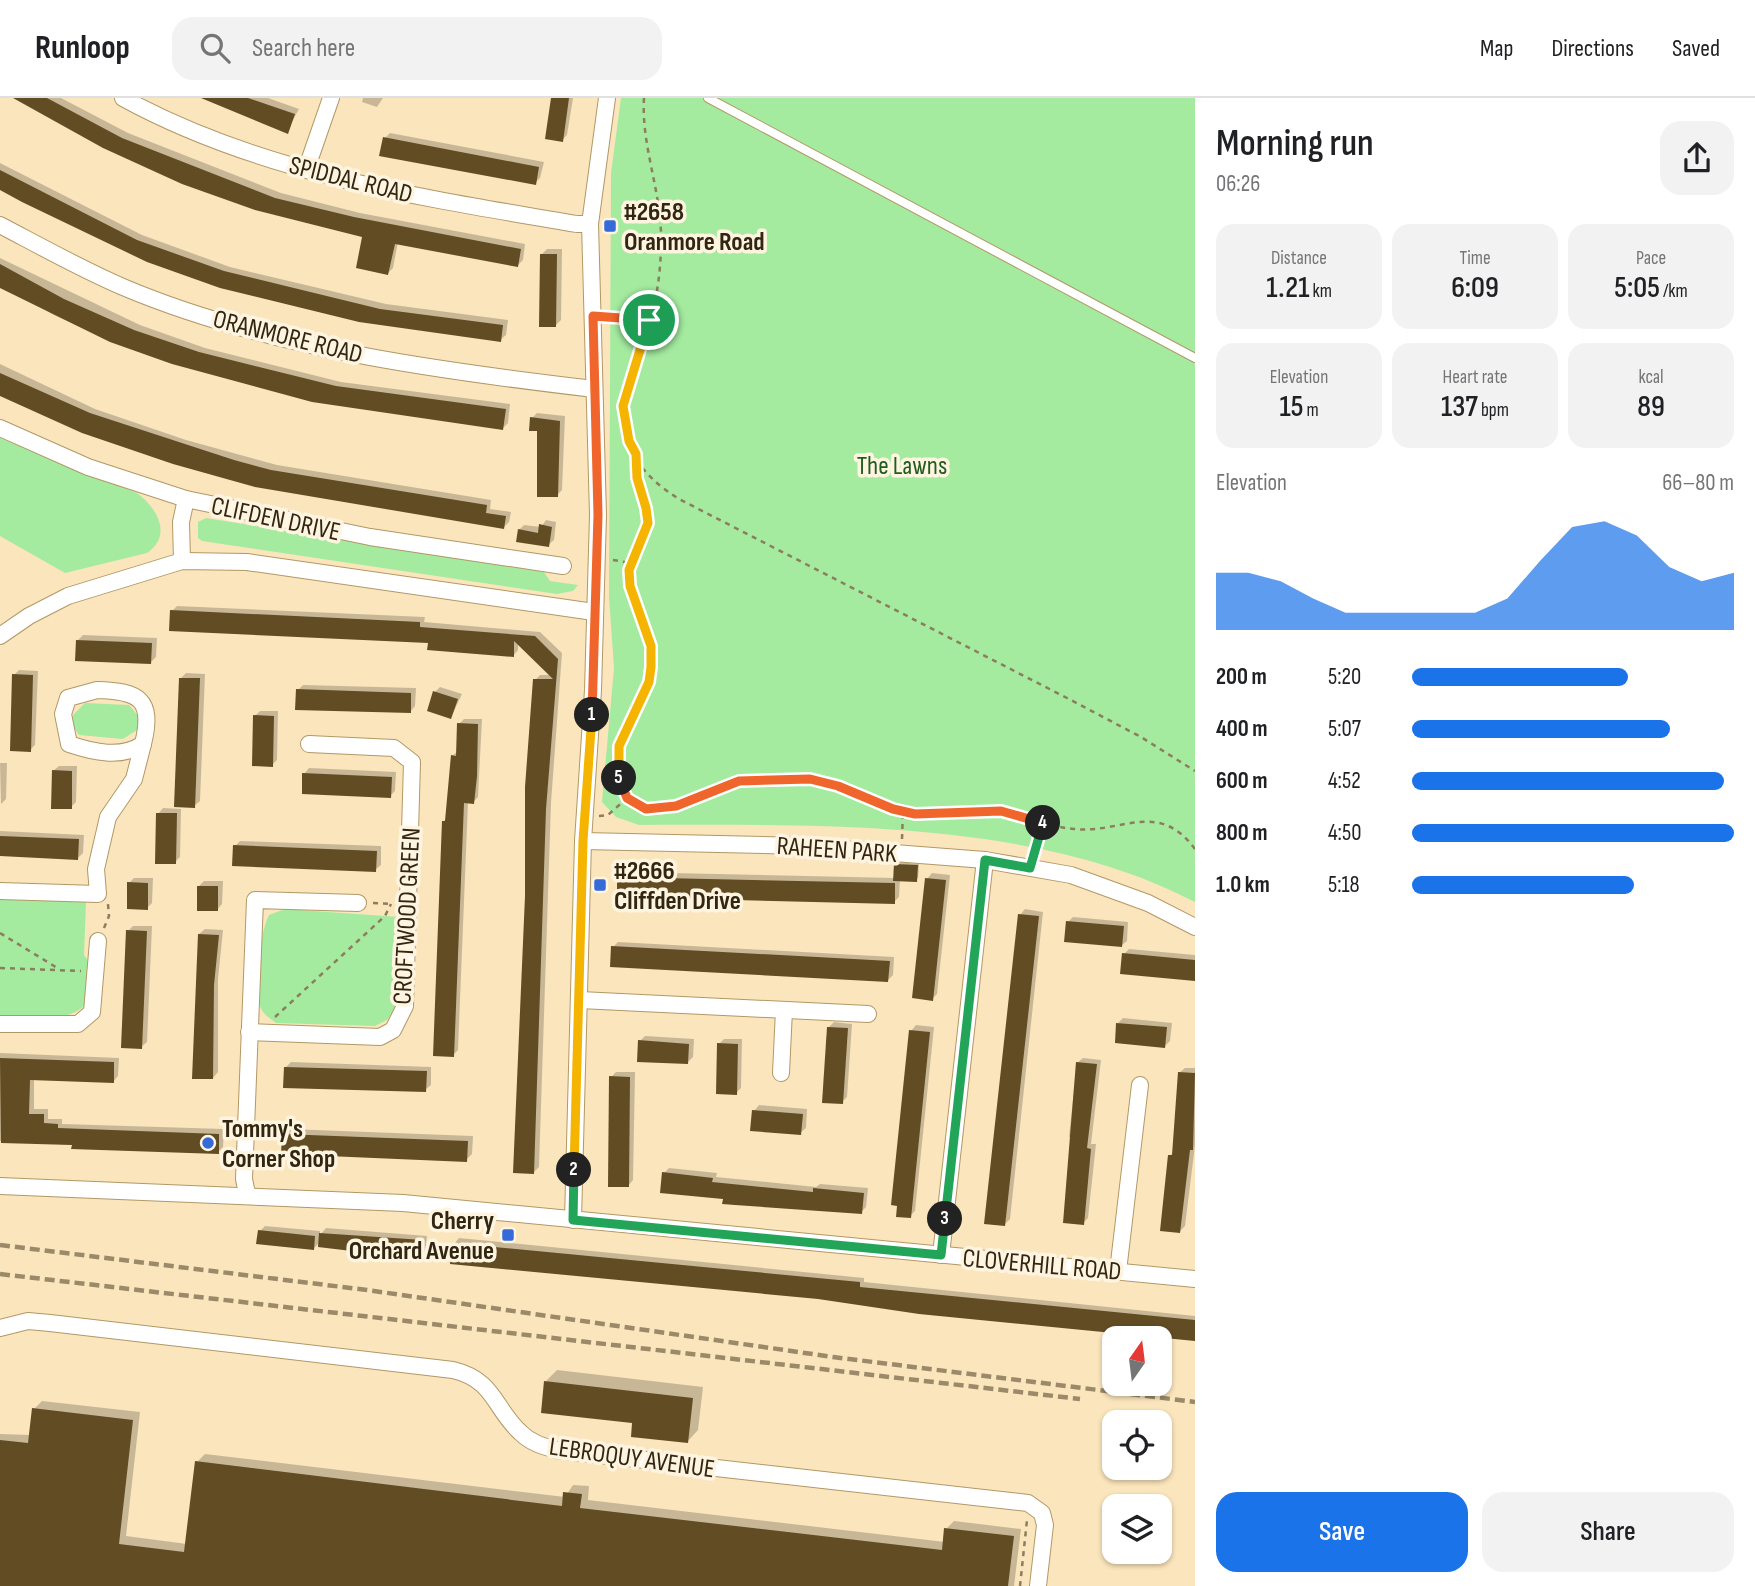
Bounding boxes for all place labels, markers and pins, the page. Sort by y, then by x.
place label: #2658 Oranmore Road [624,197,765,258]
marker: #2658 Oranmore Road [602,218,618,234]
pin [619,290,679,350]
pin: 1 [574,698,610,732]
pin: 5 [602,760,636,796]
pin: 4 [1026,806,1060,840]
place label: #2666 Cliffden Drive [614,856,741,917]
marker: #2666 Cliffden Drive [592,877,608,893]
place label: Tommy's Corner Shop [222,1114,335,1175]
marker: Tommy's Corner Shop [200,1135,216,1151]
pin: 2 [556,1152,592,1188]
pin: 3 [928,1202,962,1236]
place label: Cherry Orchard Avenue [349,1206,494,1267]
marker: Cherry Orchard Avenue [500,1227,516,1243]

